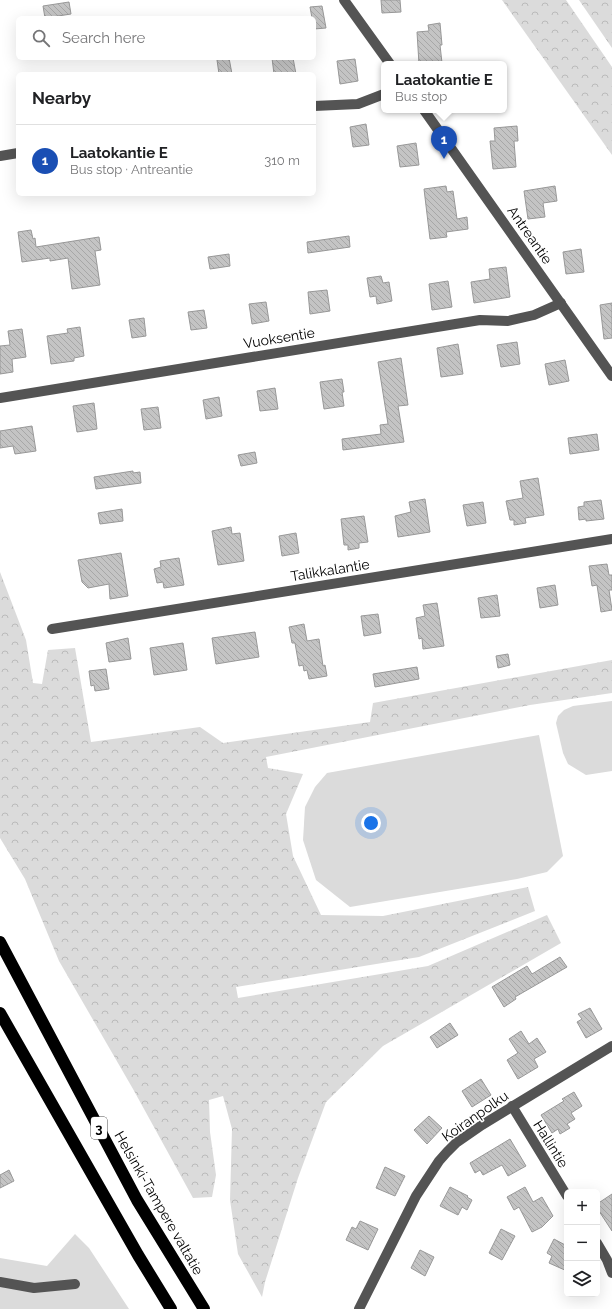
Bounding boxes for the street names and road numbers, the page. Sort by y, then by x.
street label: Antreantie [504,203,556,267]
street label: Vuoksentie [242,324,316,352]
street label: Talikkalantie [289,556,371,584]
street label: Koiranpolku [439,1087,511,1145]
road number: 3 [91,1117,107,1139]
street label: Hallintie [530,1117,572,1171]
street label: Helsinki-Tampere valtatie [111,1128,207,1278]

